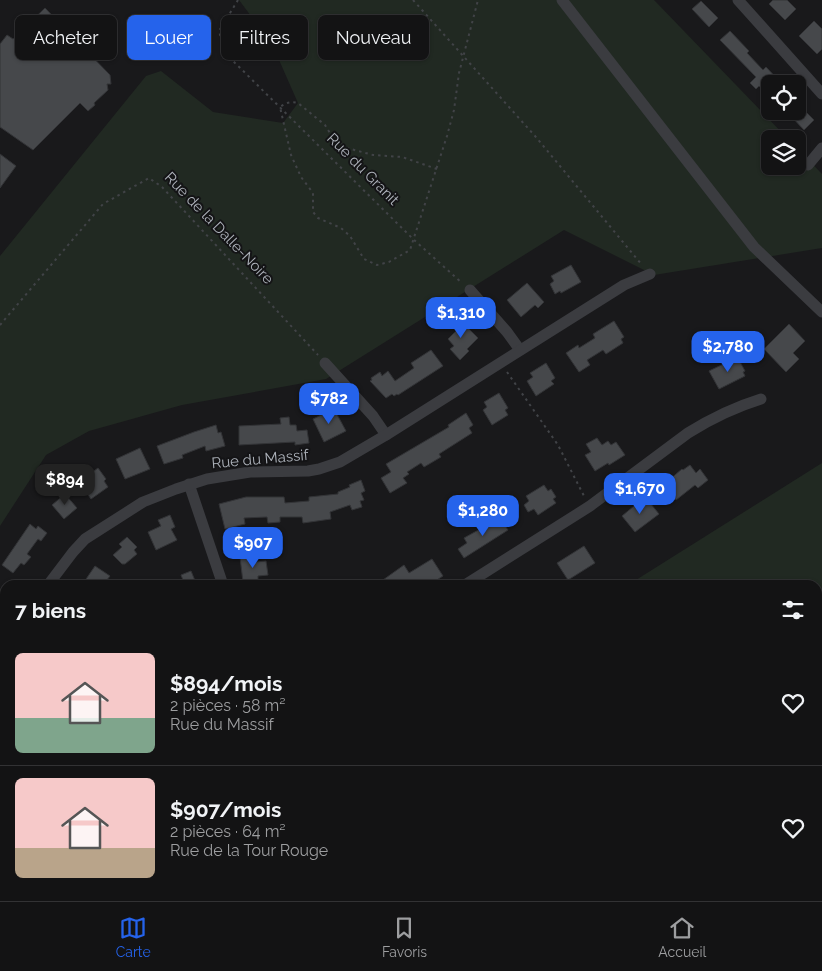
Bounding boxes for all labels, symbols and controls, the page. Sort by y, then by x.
chip: Acheter [15,15,117,60]
chip: Louer [127,15,211,60]
chip: Filtres [221,15,308,60]
chip: Nouveau [318,15,429,60]
map controls [761,75,806,175]
button: locate [761,75,806,120]
street label: Rue du Granit [323,129,403,209]
button: layers [761,130,806,175]
street label: Rue de la Dalle-Noire [161,168,277,288]
pin: $1,310 [420,296,502,339]
text: $1,310 [437,303,485,322]
pin: $2,780 [687,330,769,373]
text: $2,780 [702,337,754,356]
pin: $782 [299,382,359,425]
text: $782 [310,389,348,408]
street label: Rue du Massif [211,446,310,472]
pin: $894 [35,464,95,506]
text: $894 [46,470,84,489]
pin: $1,670 [599,472,681,515]
text: $1,670 [615,479,665,498]
pin: $1,280 [442,494,524,537]
text: $1,280 [458,501,508,520]
pin: $907 [223,526,283,569]
text: $907 [234,533,272,552]
icon: filters [779,596,807,624]
text: 7 biens [15,598,86,623]
text: $894/mois [170,671,282,696]
icon: home [55,673,115,733]
icon: heart [779,689,807,717]
text: 2 pièces · 58 m² [170,696,285,715]
text: Rue du Massif [170,715,274,734]
text: $907/mois [170,797,281,822]
icon: home [55,798,115,858]
icon: heart [779,814,807,842]
text: 2 pièces · 64 m² [170,822,286,841]
text: Rue de la Tour Rouge [170,841,328,860]
tab: Carte [116,914,151,960]
tab: Favoris [382,914,427,960]
tab: Accueil [658,914,706,960]

